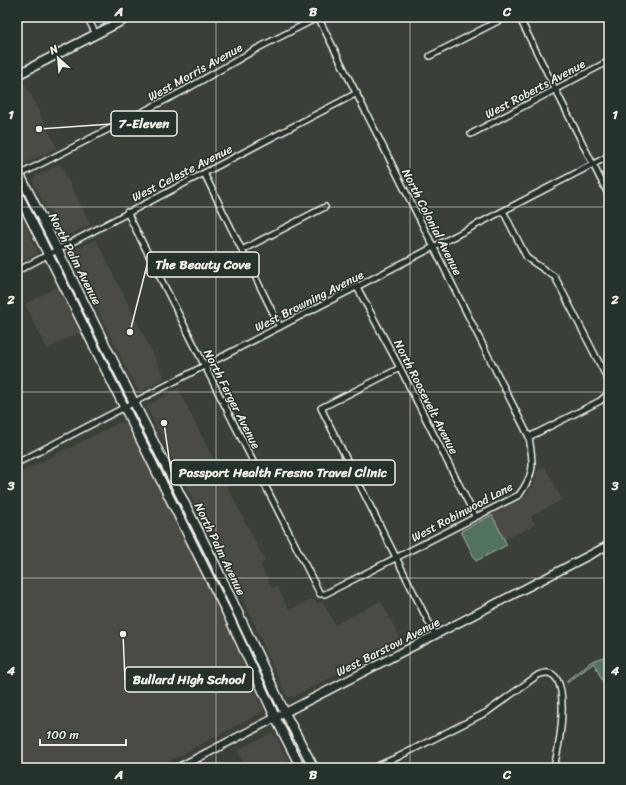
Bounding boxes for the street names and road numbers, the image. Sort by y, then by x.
street label: West Morris Avenue [143,37,247,107]
street label: West Roberts Avenue [481,53,590,125]
street label: West Celeste Avenue [128,138,236,208]
street label: North Colonial Avenue [396,165,468,279]
street label: North Palm Avenue [42,209,108,309]
street label: West Browning Avenue [250,264,368,338]
street label: North Roosevelt Avenue [387,335,465,459]
street label: North Ferger Avenue [197,345,267,453]
street label: West Robinwood Lane [407,476,517,548]
street label: North Palm Avenue [188,499,252,599]
street label: West Barstow Avenue [332,611,444,683]

